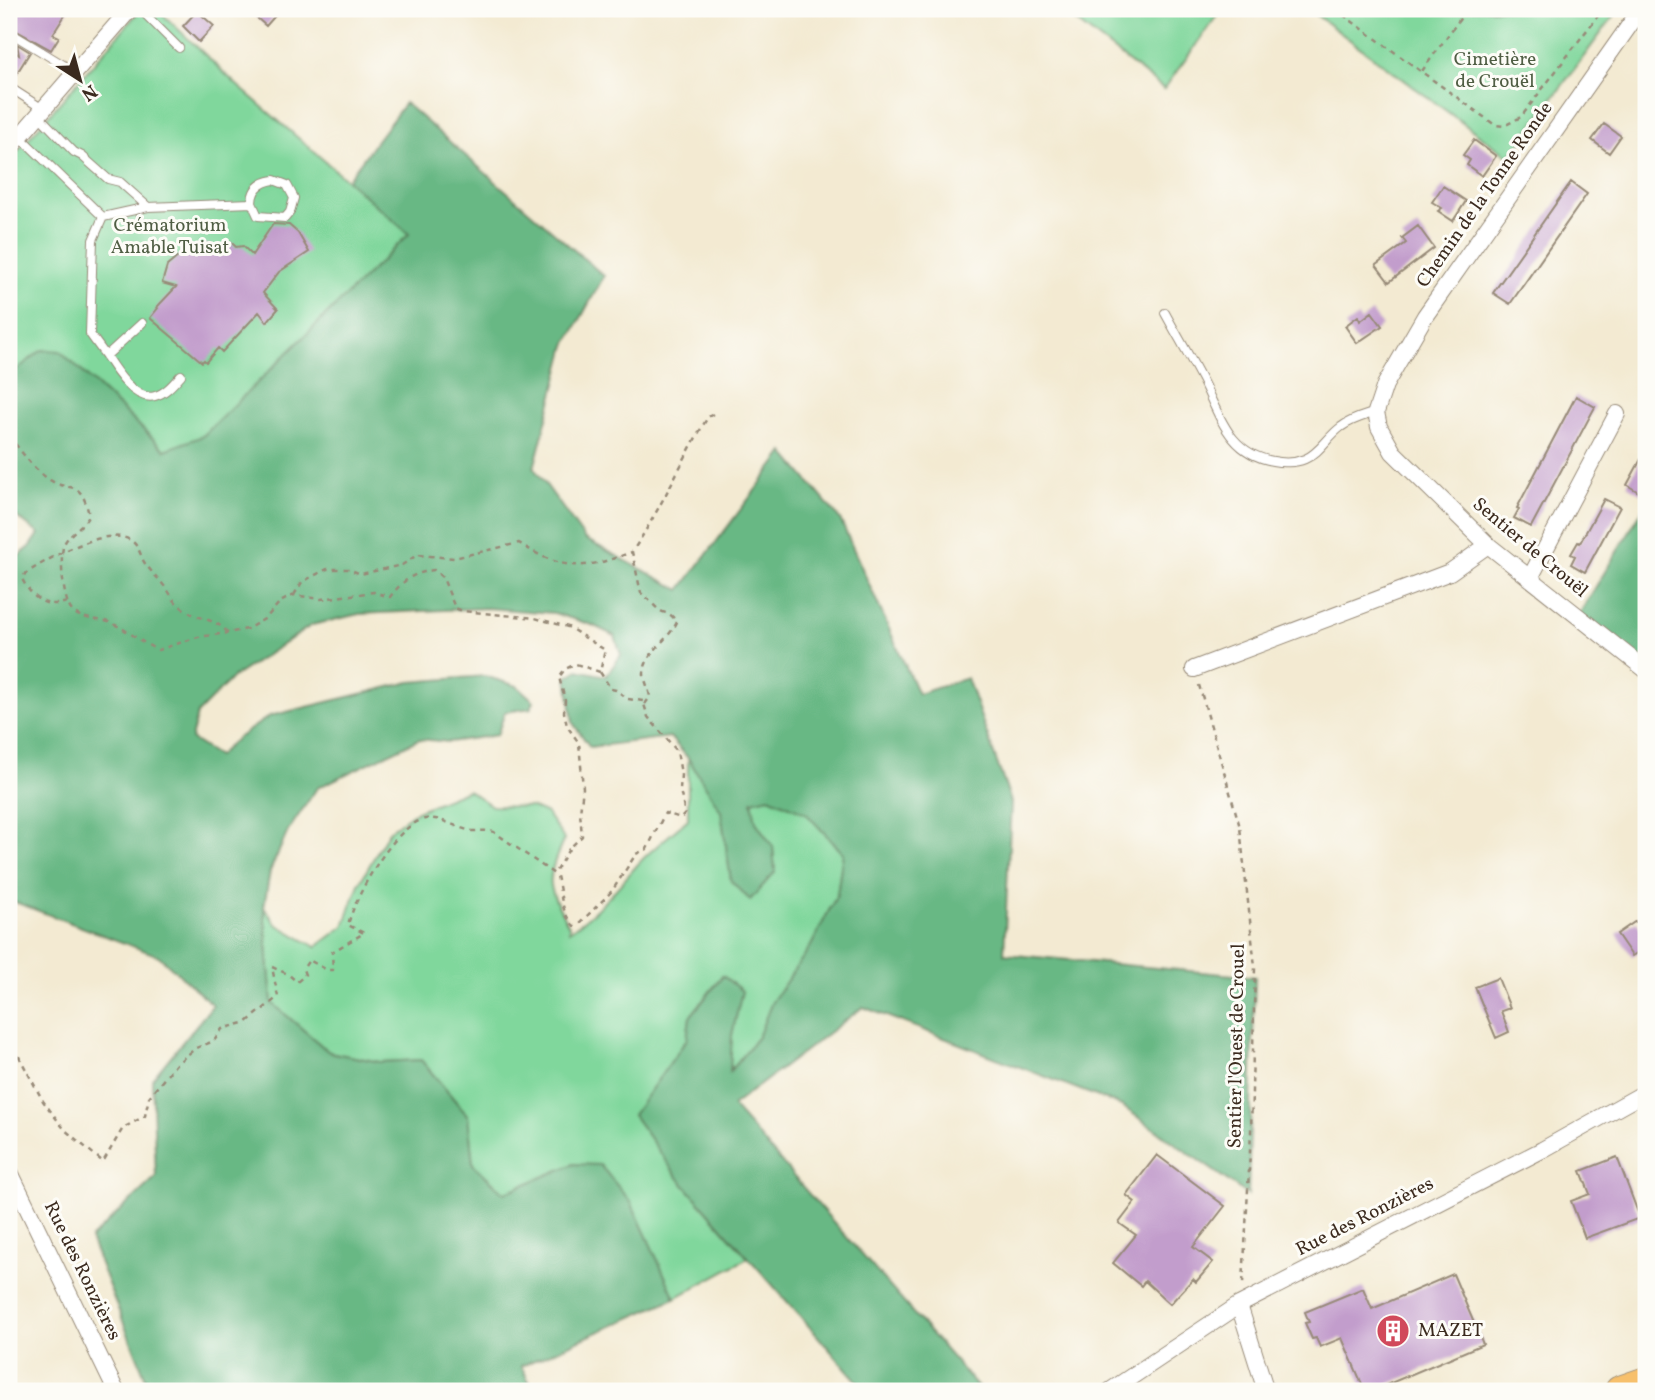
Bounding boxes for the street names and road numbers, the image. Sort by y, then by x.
street label: Chemin de la Tonne Ronde [1411,97,1559,293]
street label: Sentier de Crouël [1467,492,1594,604]
street label: Sentier l'Ouest de Crouel [1222,943,1252,1149]
street label: Rue des Ronzières [1292,1171,1438,1263]
street label: Rue des Ronzières [37,1197,127,1345]

